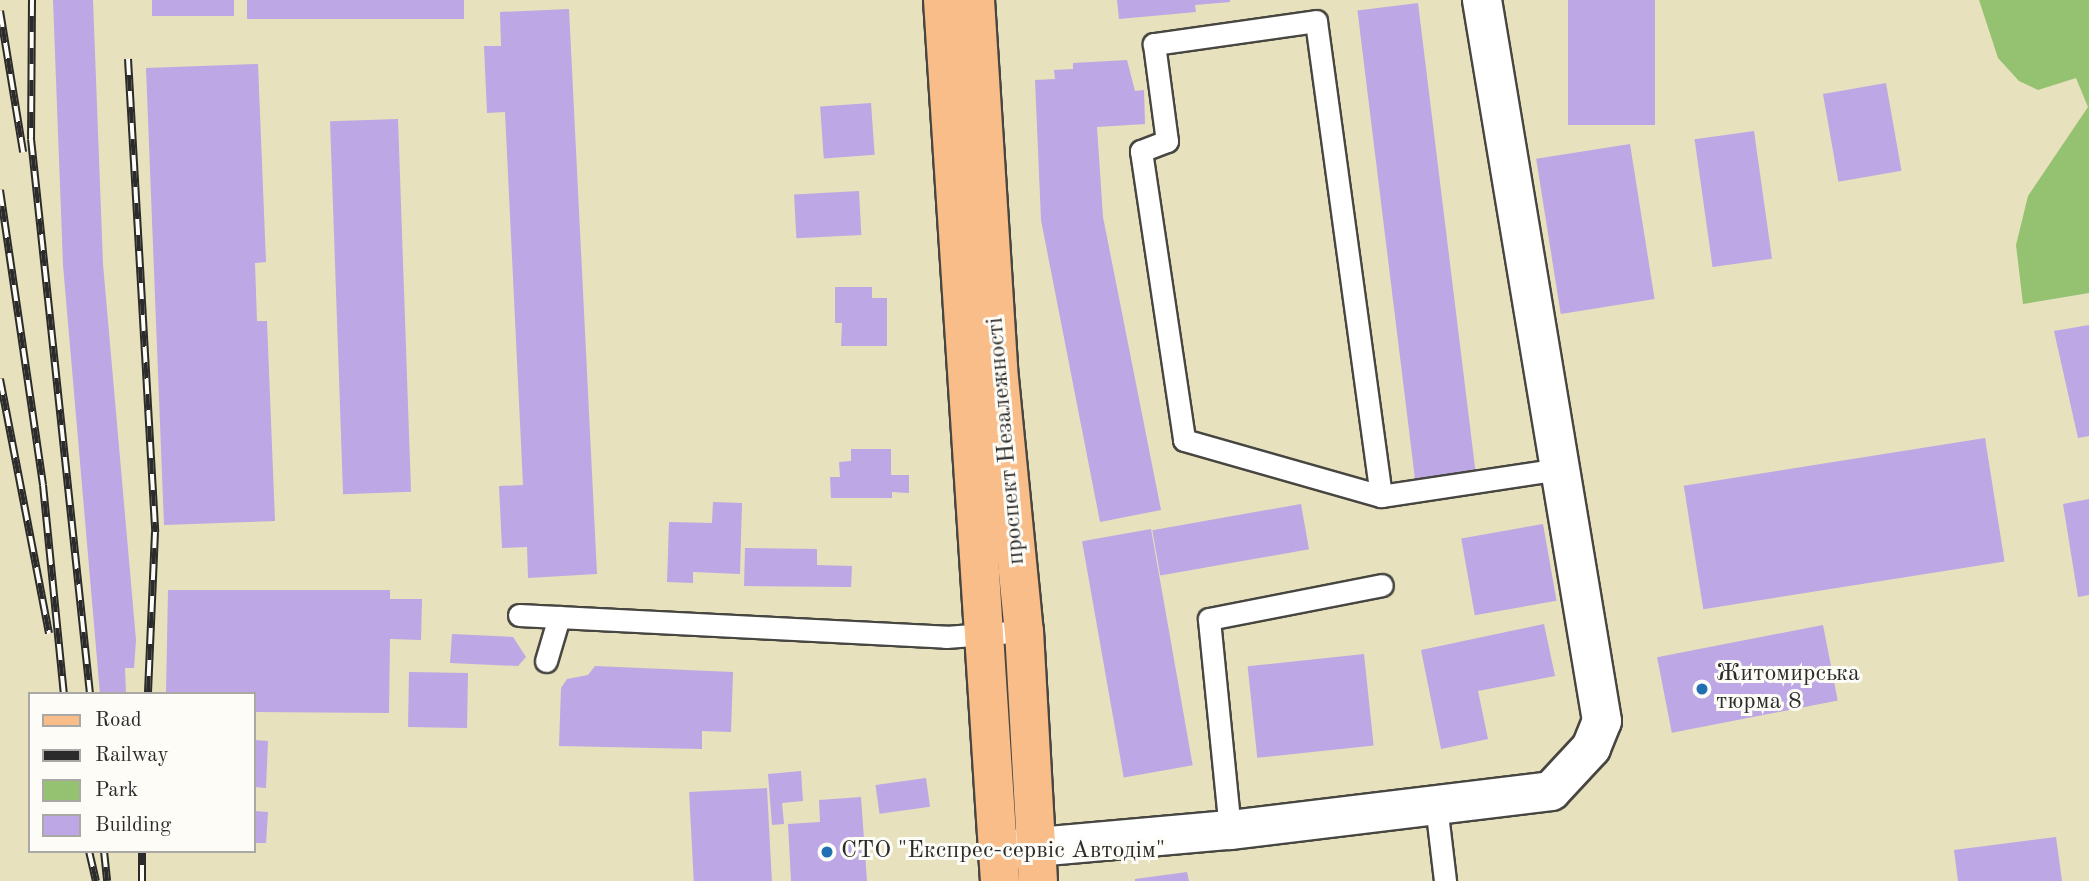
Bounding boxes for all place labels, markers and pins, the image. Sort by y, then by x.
place label: Житомирська тюрма 8 [1716,661,1860,717]
marker: Житомирська тюрма 8 [1694,681,1710,697]
place label: СТО "Експрес-сервіс Автодім" [841,838,1165,866]
marker: СТО "Експрес-сервіс Автодім" [819,844,835,860]

